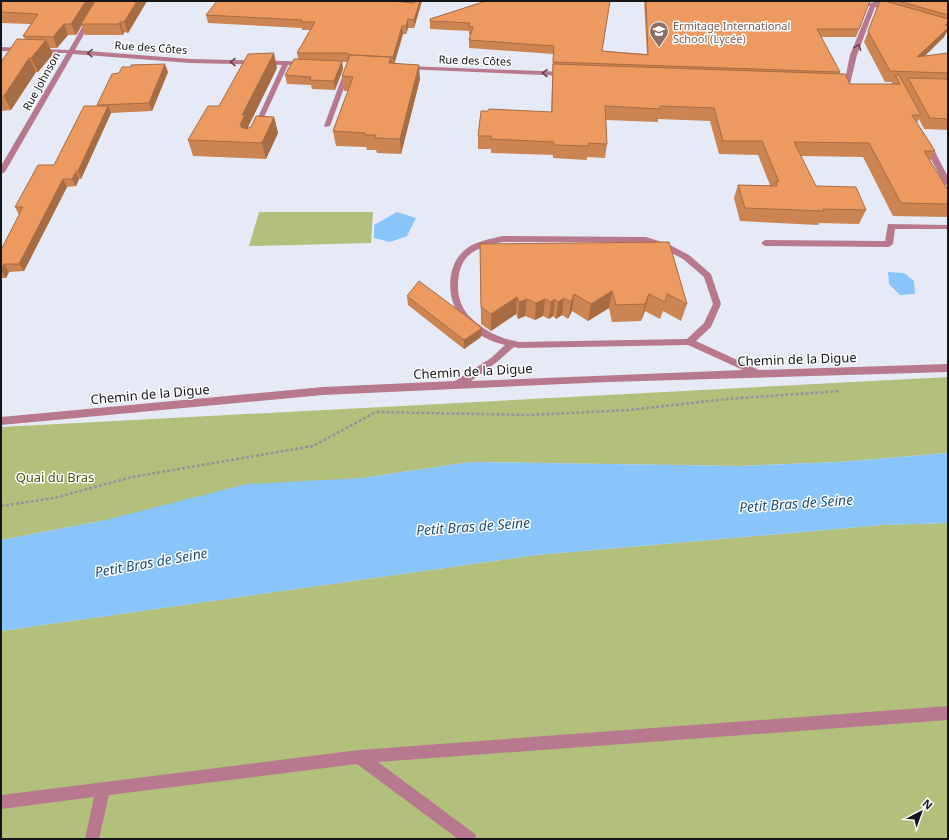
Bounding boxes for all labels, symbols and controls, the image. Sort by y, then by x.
place label: Ermitage International School (Lycée) [673,18,790,46]
school or university icon: Ermitage International School (Lycée) [648,20,670,48]
street label: Rue des Côtes [114,37,188,57]
one-way arrow [853,44,861,51]
one-way arrow [87,48,93,57]
street label: Rue Johnson [19,49,63,113]
street label: Rue des Côtes [438,51,512,69]
one-way arrow [230,57,236,66]
one-way arrow [542,68,548,77]
street label: Chemin de la Digue [737,348,857,370]
street label: Chemin de la Digue [413,359,533,383]
street label: Chemin de la Digue [90,380,210,408]
park label: Quai du Bras [16,468,94,486]
water label: Petit Bras de Seine [738,490,854,516]
water label: Petit Bras de Seine [415,513,531,539]
water label: Petit Bras de Seine [93,543,209,581]
north arrow [901,792,941,832]
text: N [920,795,936,813]

